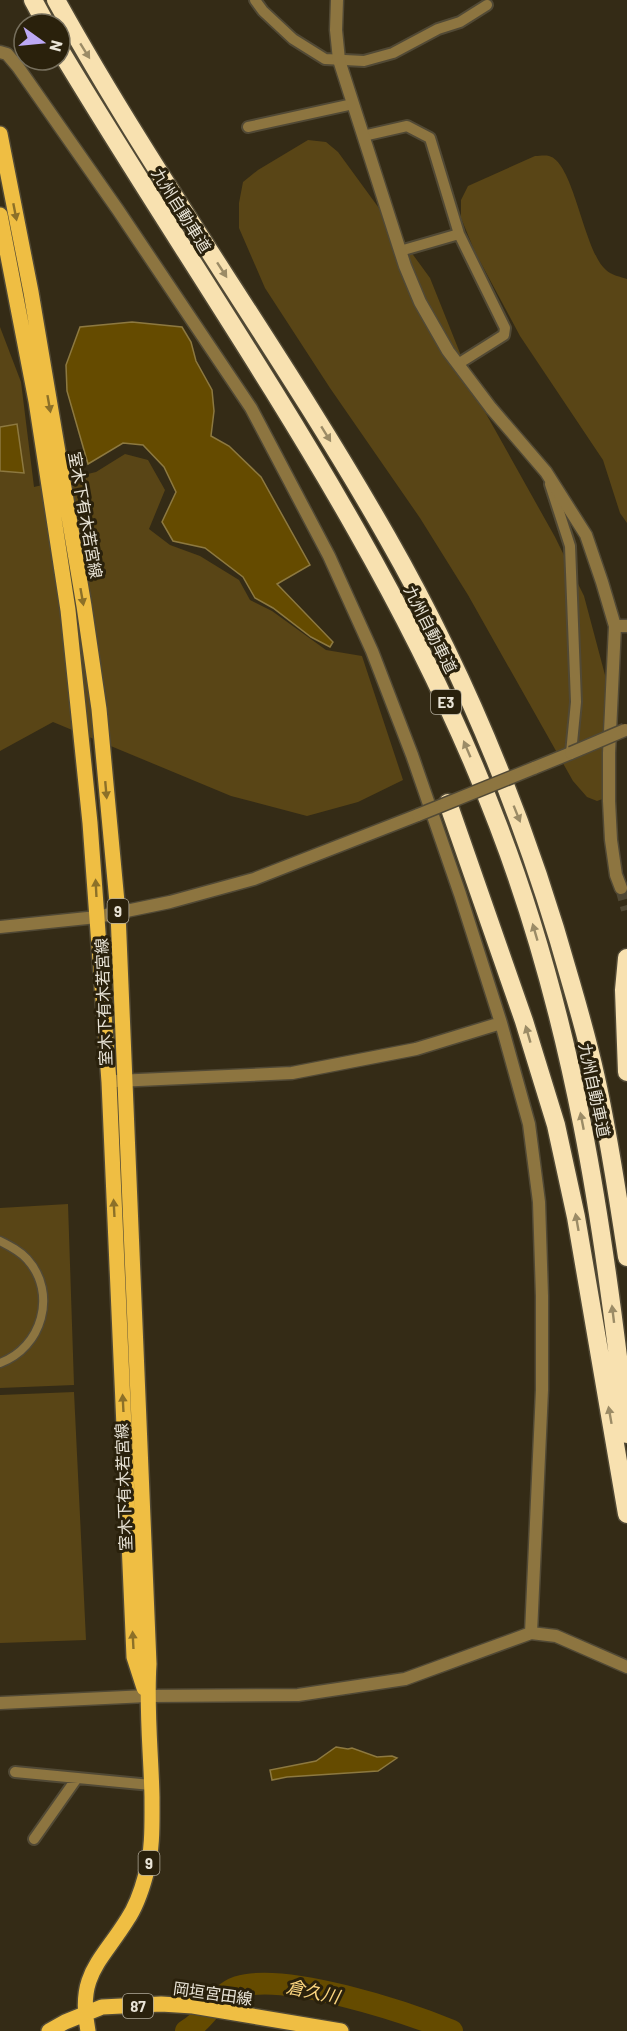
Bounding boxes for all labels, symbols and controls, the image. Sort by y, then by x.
north arrow [12,12,72,72]
text: N [46,38,68,54]
one-way arrow [80,43,91,59]
street label: 九州自動車道 [149,164,215,256]
one-way arrow [11,203,20,222]
one-way arrow [216,261,228,277]
one-way arrow [45,395,54,414]
one-way arrow [321,426,332,442]
street label: 室木下有木若宮線 [66,450,106,580]
street label: 九州自動車道 [401,582,461,676]
one-way arrow [78,587,87,606]
road number: E3 [431,690,461,714]
one-way arrow [462,740,472,758]
one-way arrow [101,781,111,800]
one-way arrow [513,805,523,823]
one-way arrow [91,878,100,897]
road number: 9 [108,899,128,923]
one-way arrow [530,923,539,941]
street label: 室木下有木若宮線 [91,938,115,1066]
one-way arrow [523,1025,532,1043]
street label: 九州自動車道 [576,1041,614,1139]
one-way arrow [577,1111,586,1130]
one-way arrow [110,1199,119,1218]
one-way arrow [572,1213,581,1232]
one-way arrow [608,1304,618,1323]
one-way arrow [118,1394,127,1413]
one-way arrow [605,1405,614,1424]
street label: 室木下有木若宮線 [111,1423,135,1551]
one-way arrow [129,1630,138,1649]
road number: 9 [138,1851,160,1875]
water label: 倉久川 [284,1975,344,2008]
street label: 岡垣宮田線 [172,1978,254,2008]
road number: 87 [123,1994,153,2018]

